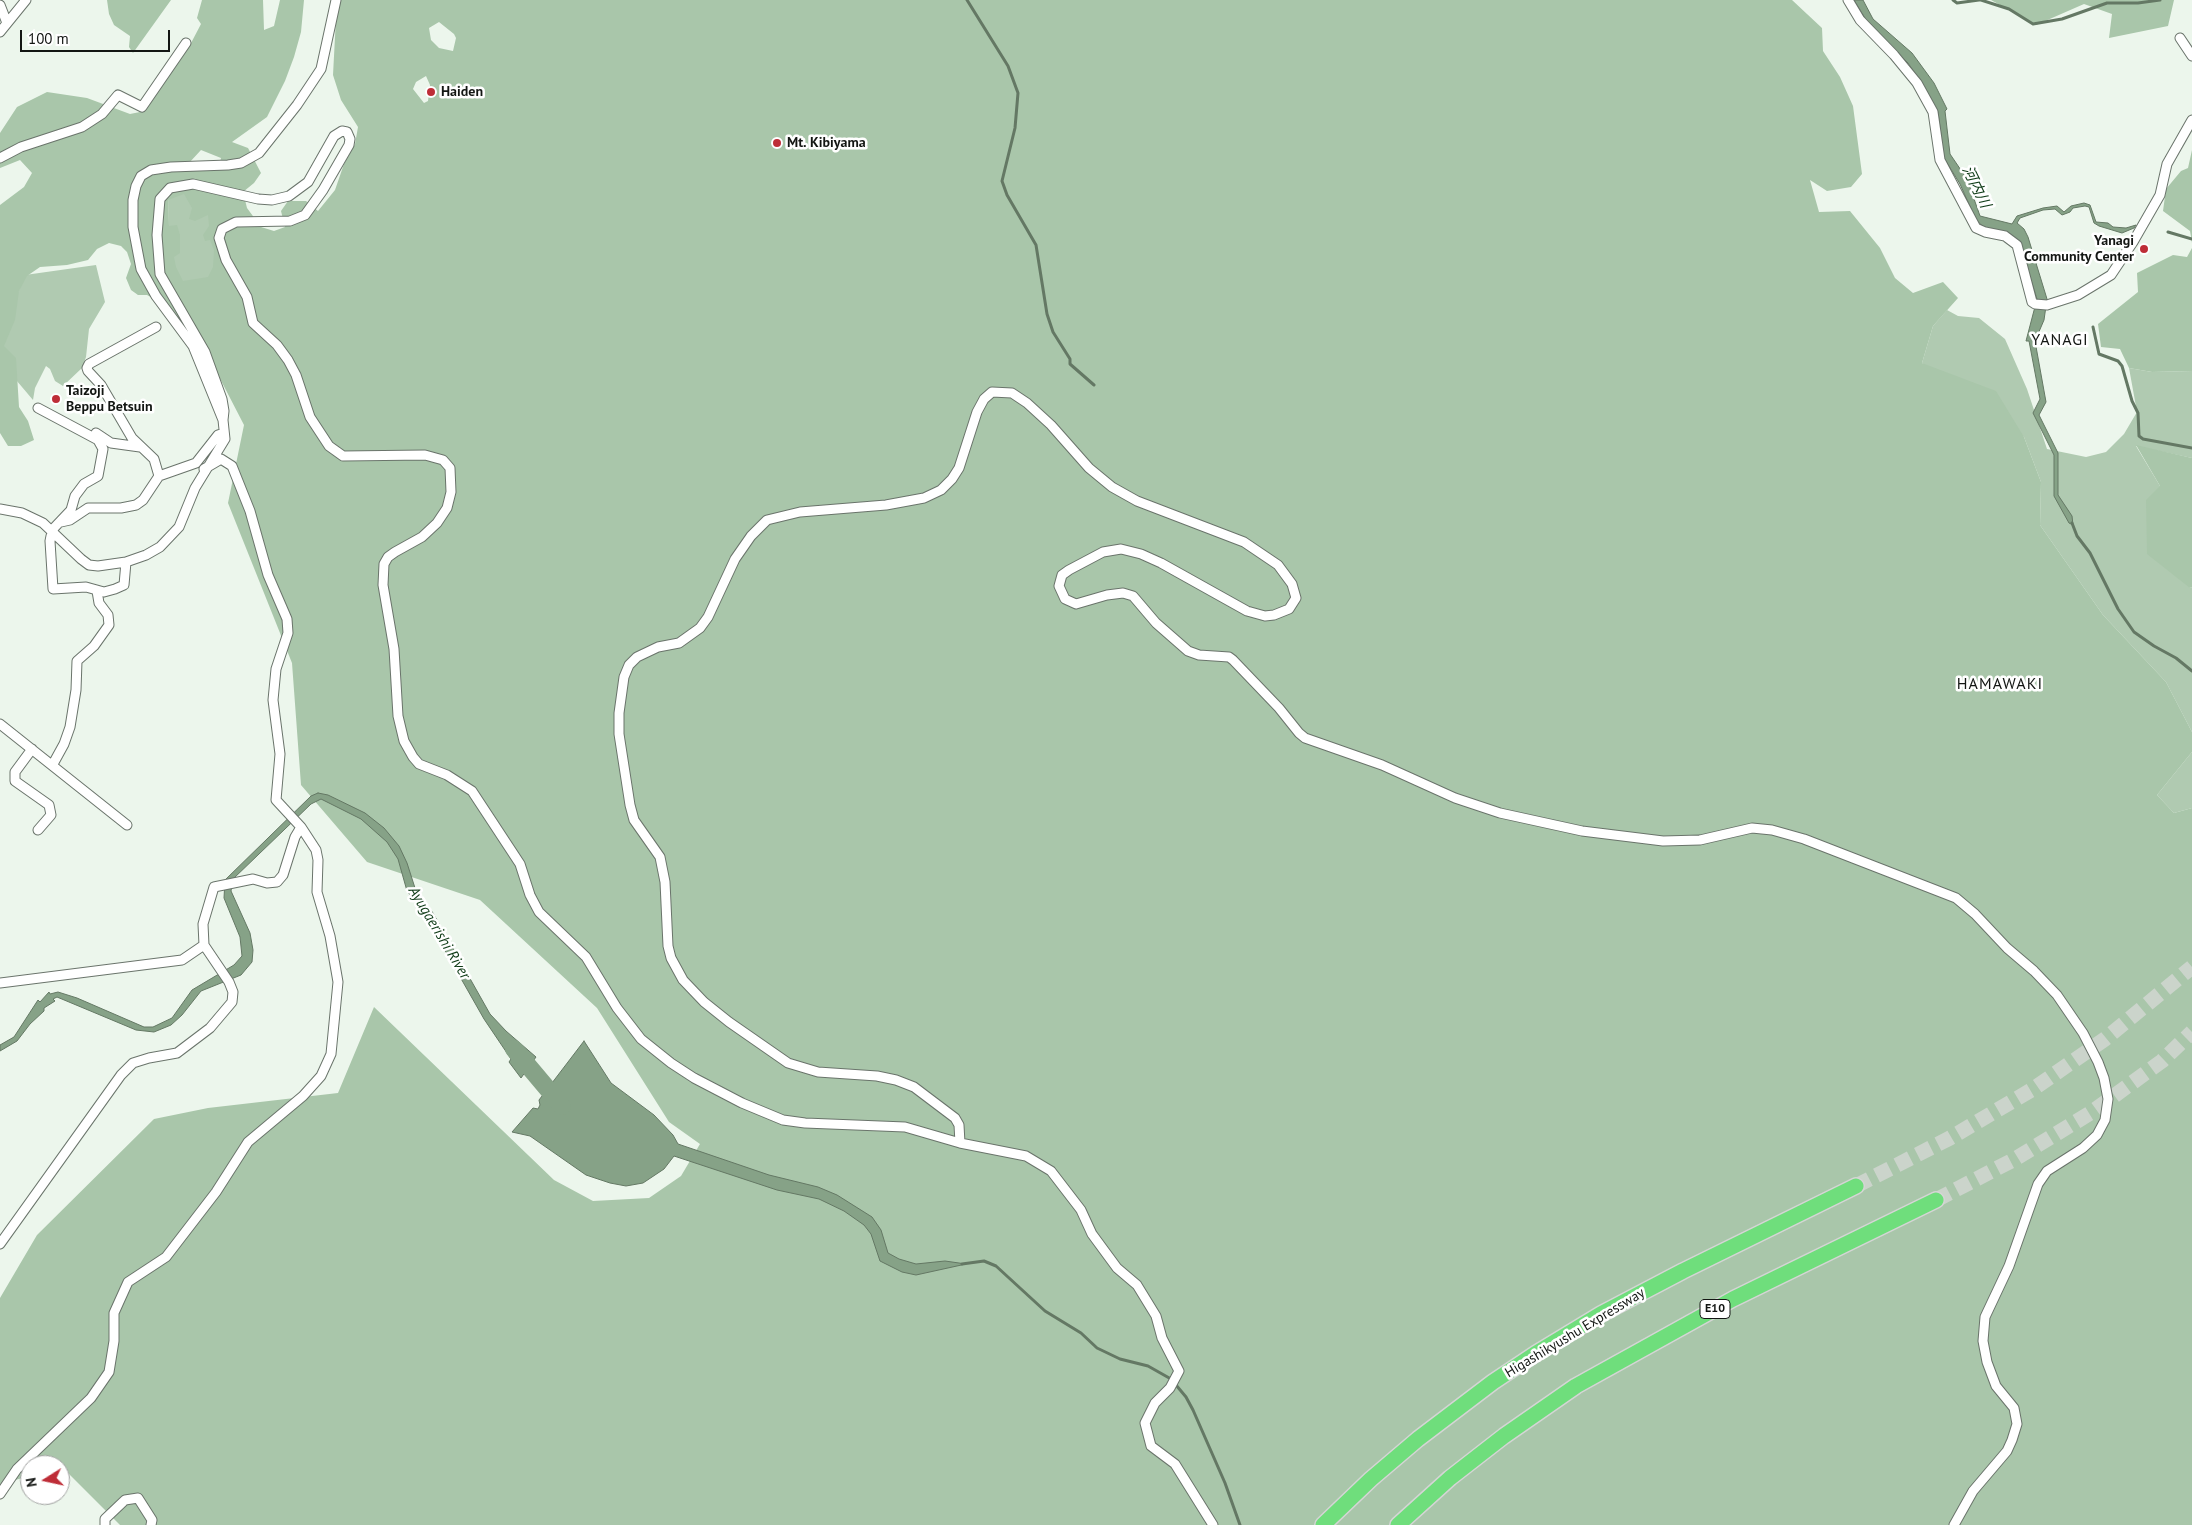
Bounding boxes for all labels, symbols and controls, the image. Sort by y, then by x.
scale bar [22,20,172,52]
text: 100 m [28,29,69,48]
place label: Haiden [441,84,483,100]
marker: Haiden [425,86,437,98]
place label: Mt. Kibiyama [787,135,866,151]
marker: Mt. Kibiyama [771,137,783,149]
water label: 河内川 [1958,163,1994,211]
place label: Yanagi Community Center [2024,233,2134,266]
marker: Yanagi Community Center [2138,243,2150,255]
district label: YANAGI [2031,330,2089,350]
place label: Taizoji Beppu Betsuin [66,383,153,416]
marker: Taizoji Beppu Betsuin [50,393,62,405]
district label: HAMAWAKI [1956,674,2044,694]
water label: Ayugaerishi River [404,883,474,983]
street label: Higashikyushu Expressway [1502,1285,1648,1381]
road number: E10 [1700,1300,1730,1318]
north arrow [20,1455,70,1505]
text: N [22,1476,41,1489]

